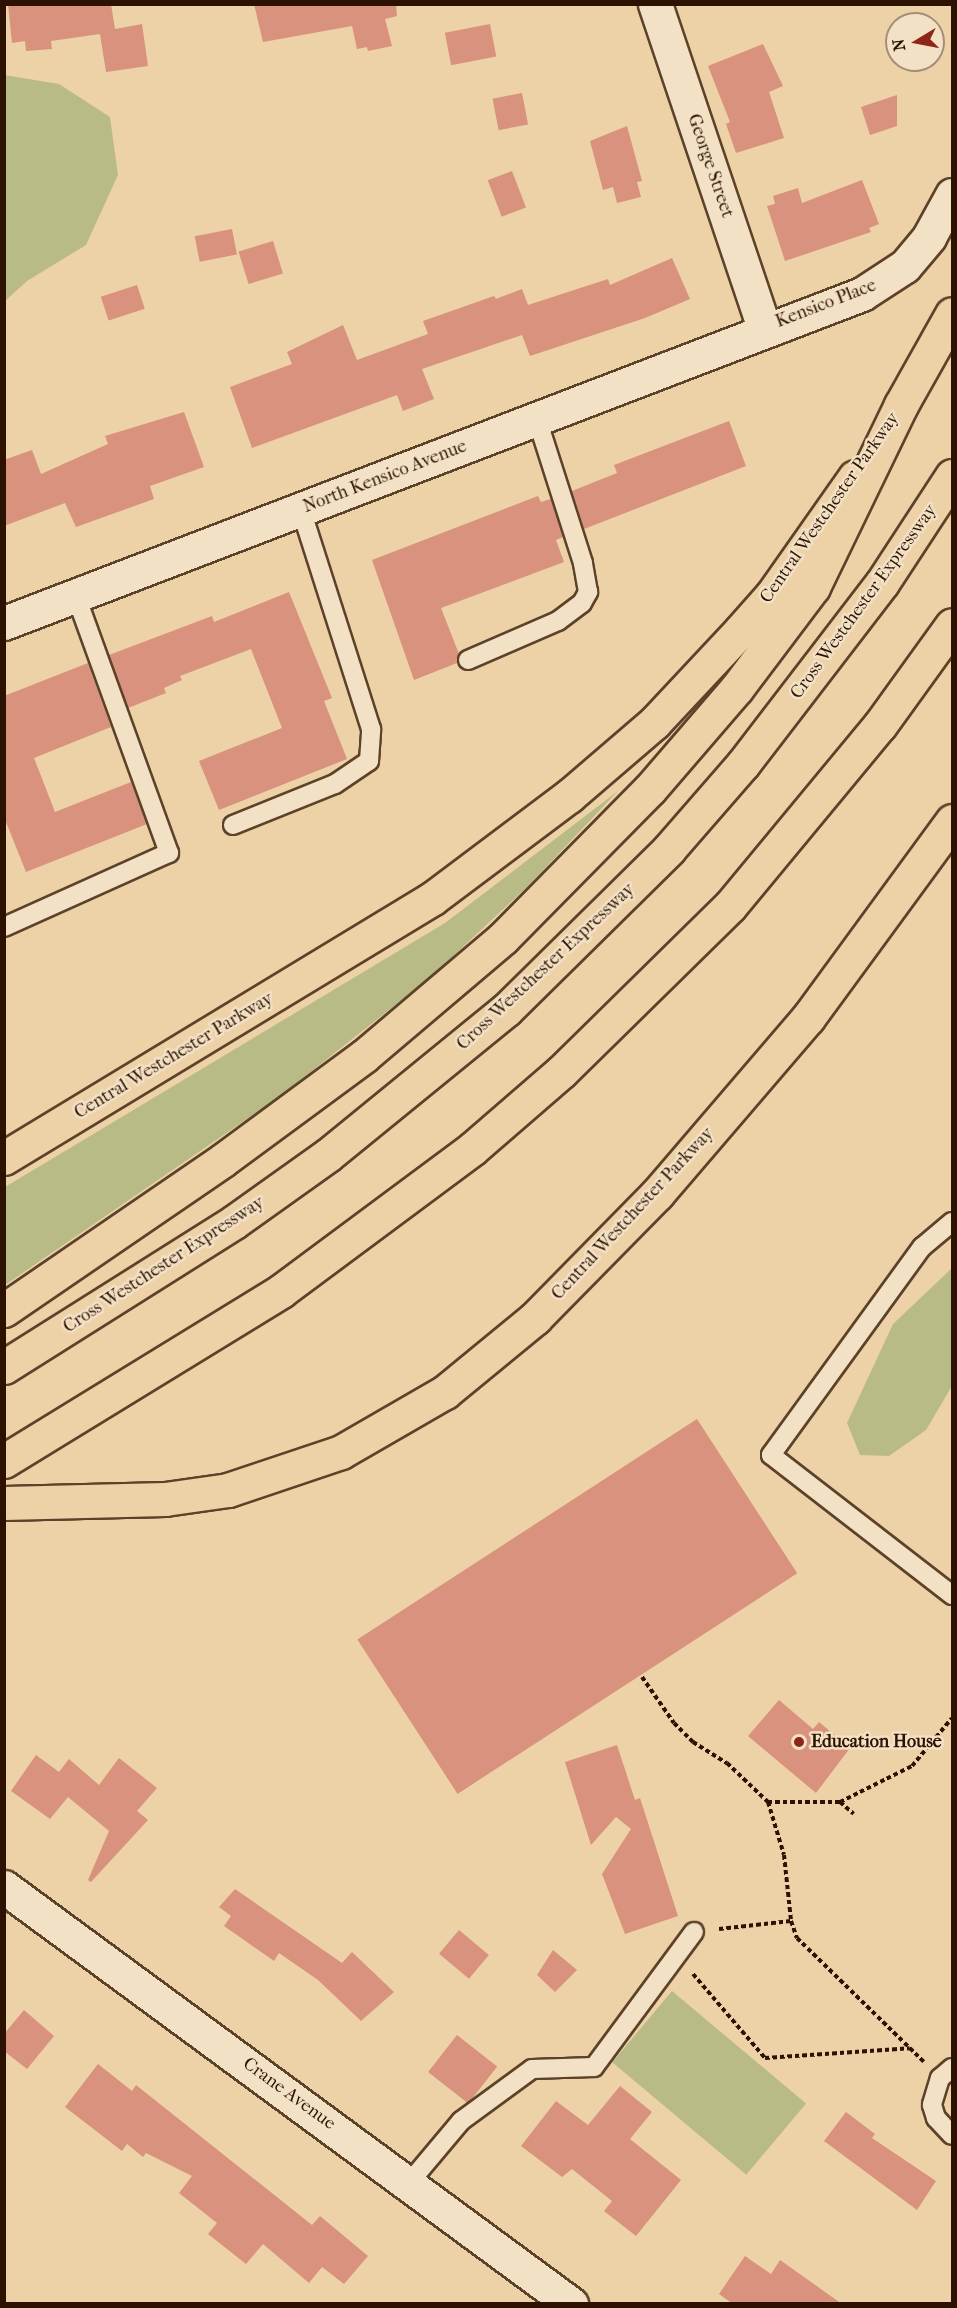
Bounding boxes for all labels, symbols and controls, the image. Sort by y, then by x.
north arrow [885,12,945,72]
text: N [888,37,909,53]
street label: George Street [682,111,738,221]
street label: Kensico Place [773,275,879,333]
street label: Central Westchester Parkway [756,408,904,608]
street label: North Kensico Avenue [300,436,470,518]
street label: Cross Westchester Expressway [786,501,942,703]
street label: Cross Westchester Expressway [453,879,639,1055]
street label: Central Westchester Parkway [71,988,277,1124]
street label: Central Westchester Parkway [547,1123,719,1305]
street label: Cross Westchester Expressway [60,1192,268,1338]
place label: Education House [811,1731,942,1753]
marker: Education House [792,1735,806,1749]
street label: Crane Avenue [238,2053,340,2135]

